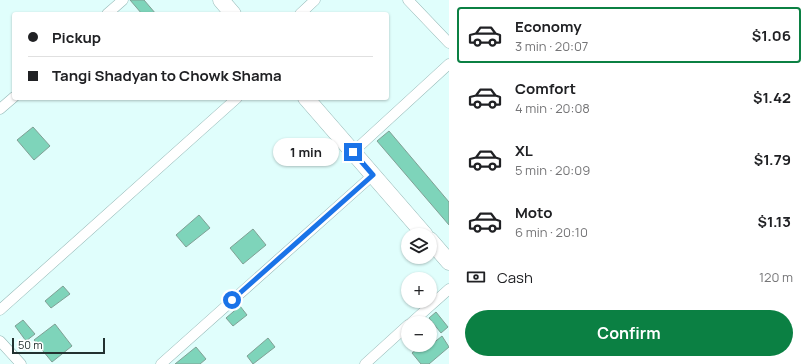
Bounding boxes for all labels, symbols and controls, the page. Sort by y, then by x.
text: Economy [515,16,582,37]
icon: car [467,17,503,53]
text: $1.06 [752,25,791,46]
text: Pickup [52,27,101,48]
text: 3 min · 20:07 [515,37,588,55]
text: Tangi Shadyan to Chowk Shama [52,65,282,86]
text: Comfort [515,78,576,99]
icon: car [467,79,503,115]
text: $1.42 [753,87,791,108]
text: 4 min · 20:08 [515,99,590,117]
callout: 1 min [273,138,339,166]
text: XL [515,140,533,161]
icon: car [467,141,503,177]
text: 1 min [290,143,322,161]
route end [344,143,362,161]
text: $1.79 [754,149,791,170]
text: 5 min · 20:09 [515,161,590,179]
text: Moto [515,202,552,223]
icon: car [467,203,503,239]
text: $1.13 [758,211,791,232]
text: 6 min · 20:10 [515,223,588,241]
map controls [401,228,437,352]
button: layers [401,228,437,264]
icon: cash [465,266,487,288]
text: Cash [497,267,533,288]
text: 120 m [759,268,793,286]
button: + [401,272,437,308]
route start [223,291,241,309]
button: Confirm [465,310,793,356]
button: − [401,316,437,352]
scale bar [12,336,105,355]
text: 50 m [18,337,43,352]

